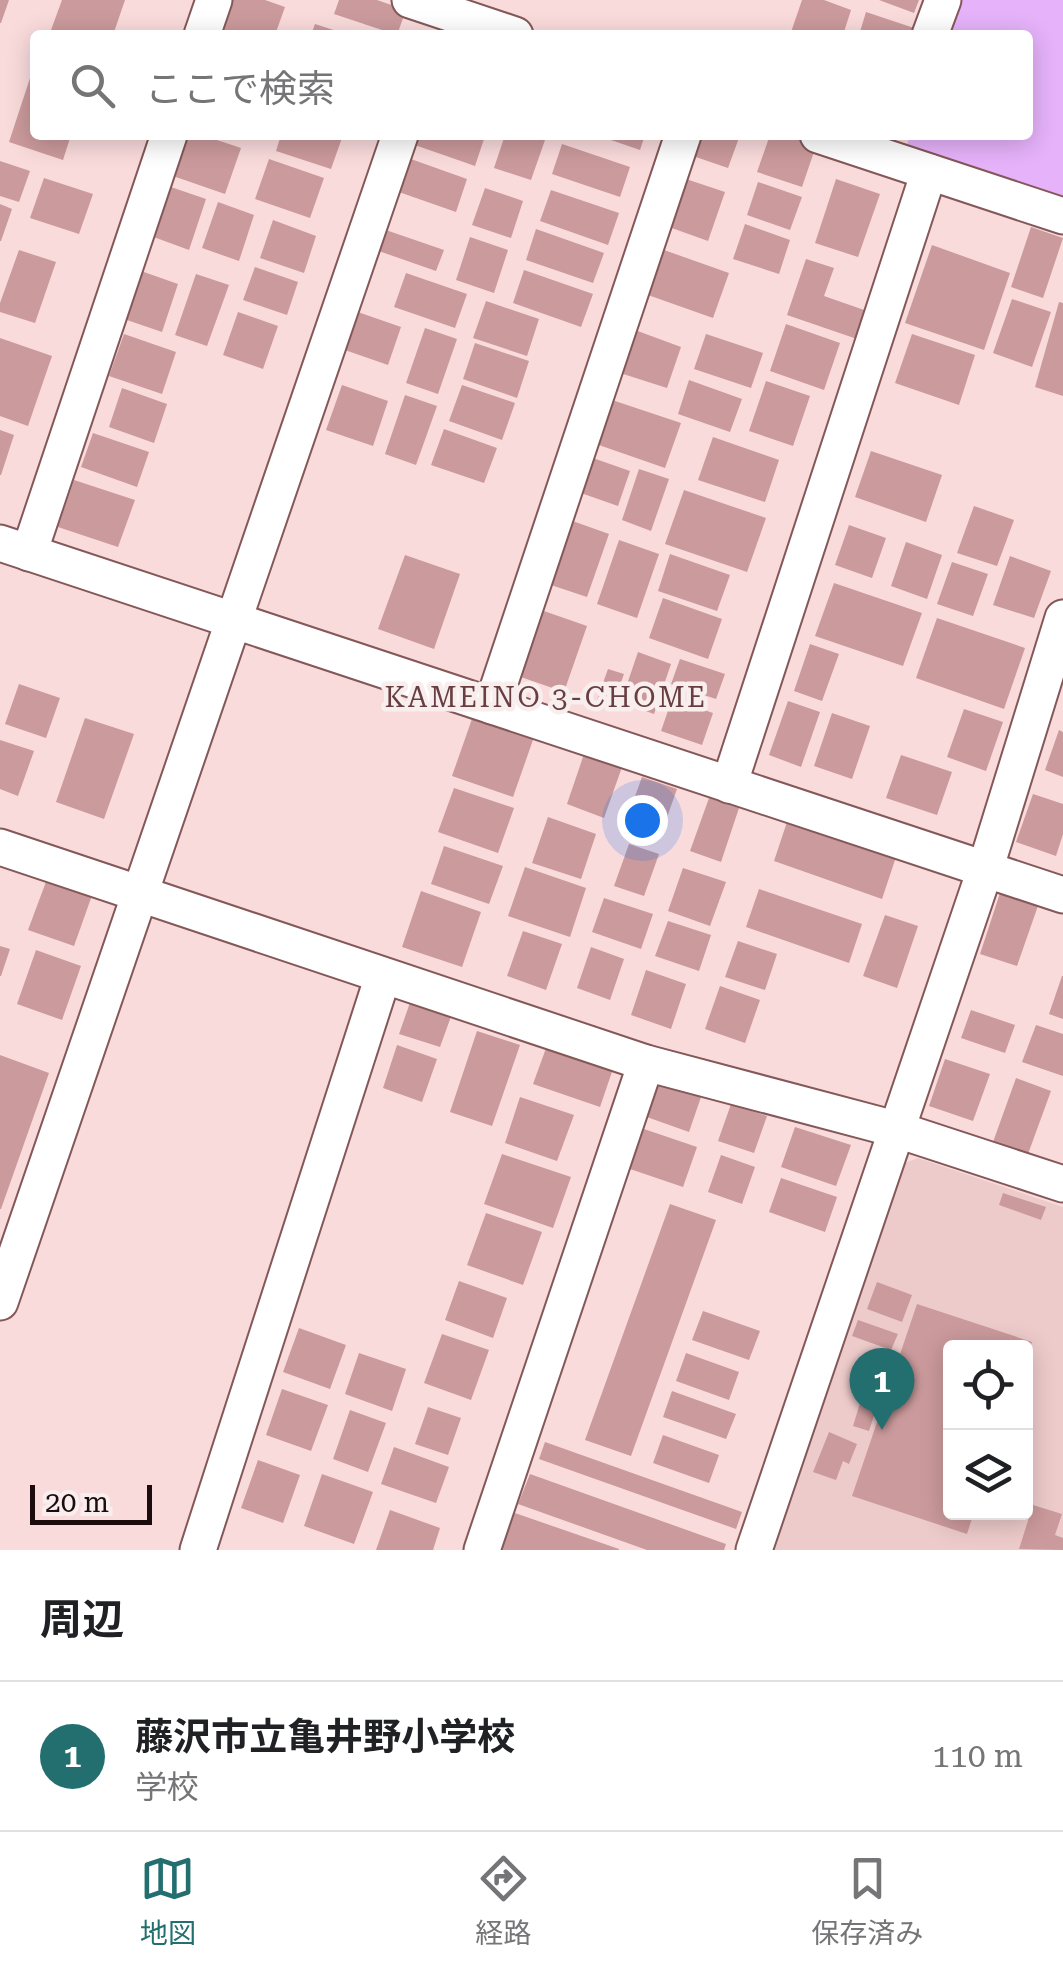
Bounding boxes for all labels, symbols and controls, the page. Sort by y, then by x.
search box [30,30,1033,140]
icon: search [65,58,120,113]
text: ここで検索 [145,67,335,111]
district label: KAMEINO 3-CHOME [384,681,708,714]
your location [617,795,668,846]
map controls [943,1340,1033,1520]
button: locate [943,1340,1033,1430]
pin: 1 [850,1348,914,1430]
button: layers [943,1430,1033,1520]
scale bar [30,1480,152,1524]
text: 20 m [45,1486,109,1519]
text: 周辺 [40,1595,124,1644]
text: 藤沢市立亀井野小学校 [135,1715,515,1759]
text: 1 [64,1737,81,1775]
text: 110 m [932,1737,1023,1775]
text: 学校 [135,1768,199,1806]
tab: 地図 [140,1851,196,1951]
tab: 経路 [475,1851,531,1951]
tab: 保存済み [811,1851,923,1951]

